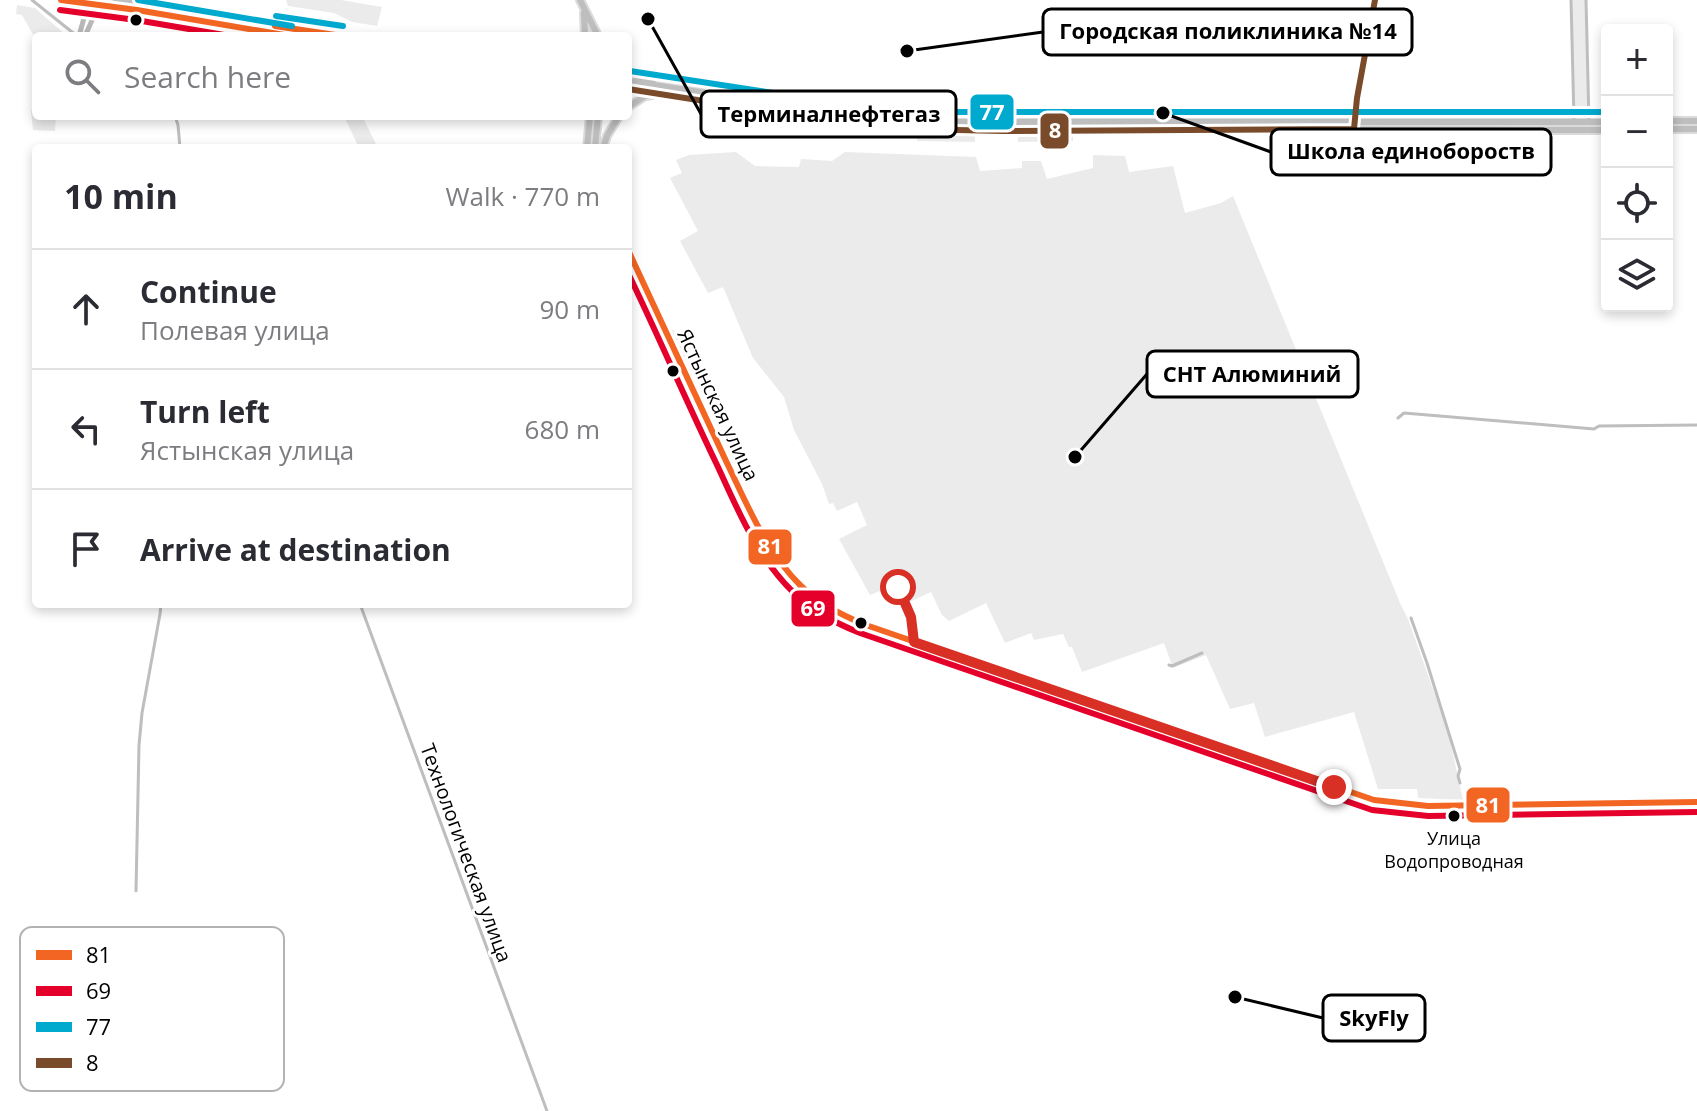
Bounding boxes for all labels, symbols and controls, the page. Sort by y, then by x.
callout: Городская поликлиника №14 [1043,9,1412,55]
unlabelled marker [128,12,144,28]
text: Городская поликлиника №14 [1059,15,1397,45]
map controls [1601,24,1673,312]
button: + [1601,24,1673,96]
search box [32,32,632,120]
icon: search [60,54,104,98]
text: Search here [124,56,291,97]
callout: Терминалнефтегаз [701,91,956,137]
line badge: 77 [969,93,1015,131]
text: 77 [979,96,1005,126]
button: − [1601,96,1673,168]
text: Терминалнефтегаз [718,98,940,128]
line badge: 8 [1039,112,1070,150]
text: 8 [1049,114,1061,144]
callout: Школа единобороств [1271,129,1551,175]
text: Школа единобороств [1287,135,1535,165]
button: locate [1601,168,1673,240]
text: 10 min [64,173,178,219]
text: Walk · 770 m [446,178,600,214]
button: layers [1601,240,1673,312]
text: Continue [140,271,277,312]
icon: ahead [64,287,108,331]
text: 90 m [539,291,600,327]
text: Полевая улица [140,312,330,348]
street label: Ястынская улица [671,324,766,485]
callout: СНТ Алюминий [1147,351,1358,397]
text: СНТ Алюминий [1163,358,1341,388]
unlabelled marker [665,363,681,379]
text: Turn left [140,391,270,432]
icon: left [64,407,108,451]
text: 680 m [525,411,600,447]
text: Ястынская улица [140,432,354,468]
icon: arrive [64,527,108,571]
line badge: 81 [747,528,793,566]
text: Arrive at destination [140,529,451,570]
text: 81 [757,530,783,560]
route start [880,569,916,605]
line badge: 69 [790,589,836,628]
text: 69 [800,592,826,622]
unlabelled marker [853,615,869,631]
street label: Технологическая улица [414,740,519,966]
route end [1316,769,1352,805]
line badge: 81 [1465,786,1511,824]
text: 81 [1475,789,1501,819]
marker: Улица Водопроводная [1446,808,1462,824]
place label: Улица Водопроводная [1384,826,1524,873]
legend [20,927,284,1091]
text: 81 [86,939,111,969]
text: 69 [86,975,111,1005]
callout: SkyFly [1323,995,1425,1041]
text: SkyFly [1339,1002,1409,1032]
text: 77 [86,1011,111,1041]
text: 8 [86,1047,99,1077]

